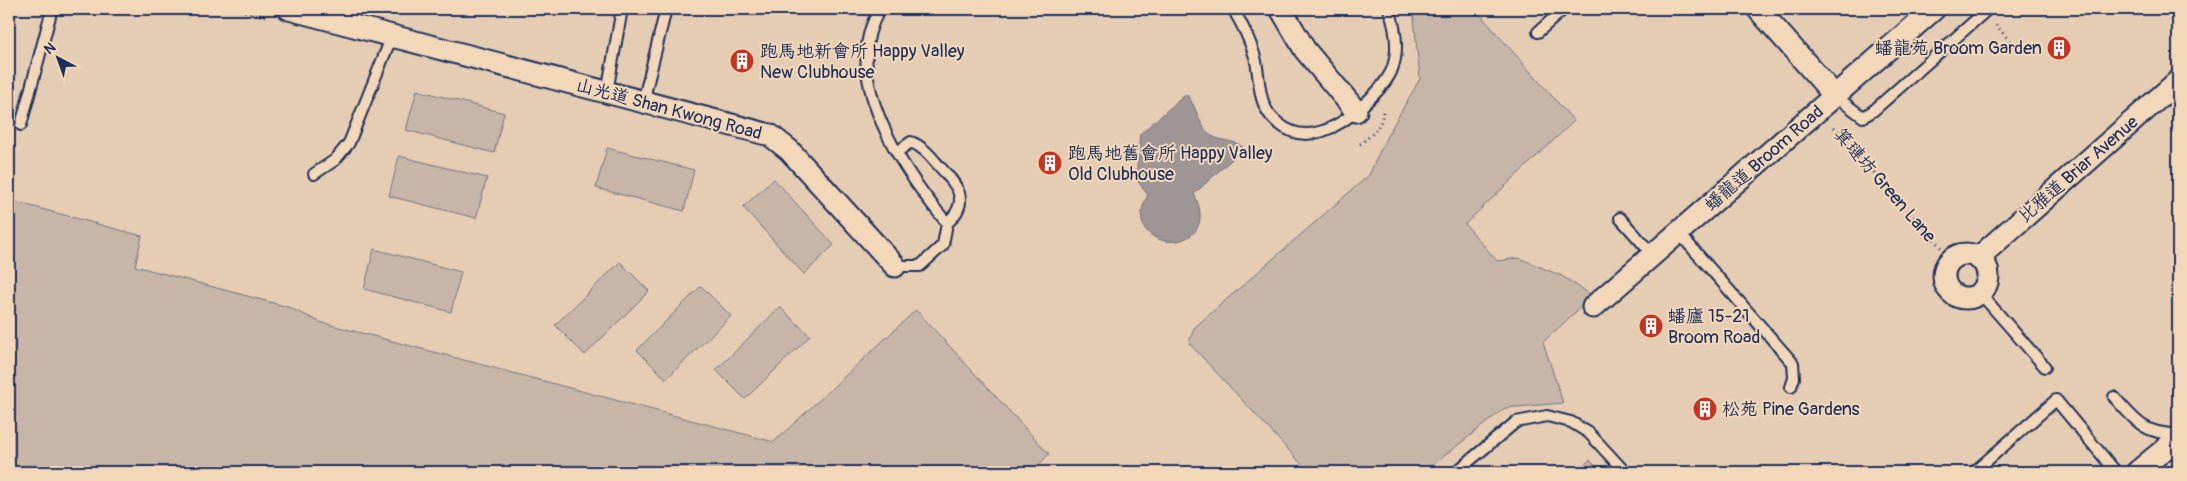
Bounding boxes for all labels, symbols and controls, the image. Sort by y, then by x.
north arrow [32,32,82,82]
building icon: 蟠龍苑 Broom Garden [2046,35,2072,61]
place label: 蟠龍苑 Broom Garden [1875,37,2042,60]
text: N [41,39,59,58]
place label: 跑馬地新會所 Happy Valley New Clubhouse [760,40,965,84]
building icon: 跑馬地新會所 Happy Valley New Clubhouse [729,48,755,74]
street label: 山光道 Shan Kwong Road [573,74,764,145]
street label: 蟠龍道 Broom Road [1700,100,1829,216]
street label: 比雅道 Briar Avenue [2014,111,2143,228]
street label: 箕璉坊 Green Lane [1829,123,1941,247]
place label: 跑馬地舊會所 Happy Valley Old Clubhouse [1068,142,1273,186]
building icon: 跑馬地舊會所 Happy Valley Old Clubhouse [1037,150,1063,176]
place label: 蟠廬 15-21 Broom Road [1668,305,1760,349]
building icon: 蟠廬 15-21 Broom Road [1638,313,1664,339]
building icon: 松苑 Pine Gardens [1692,396,1718,422]
place label: 松苑 Pine Gardens [1722,398,1860,421]

